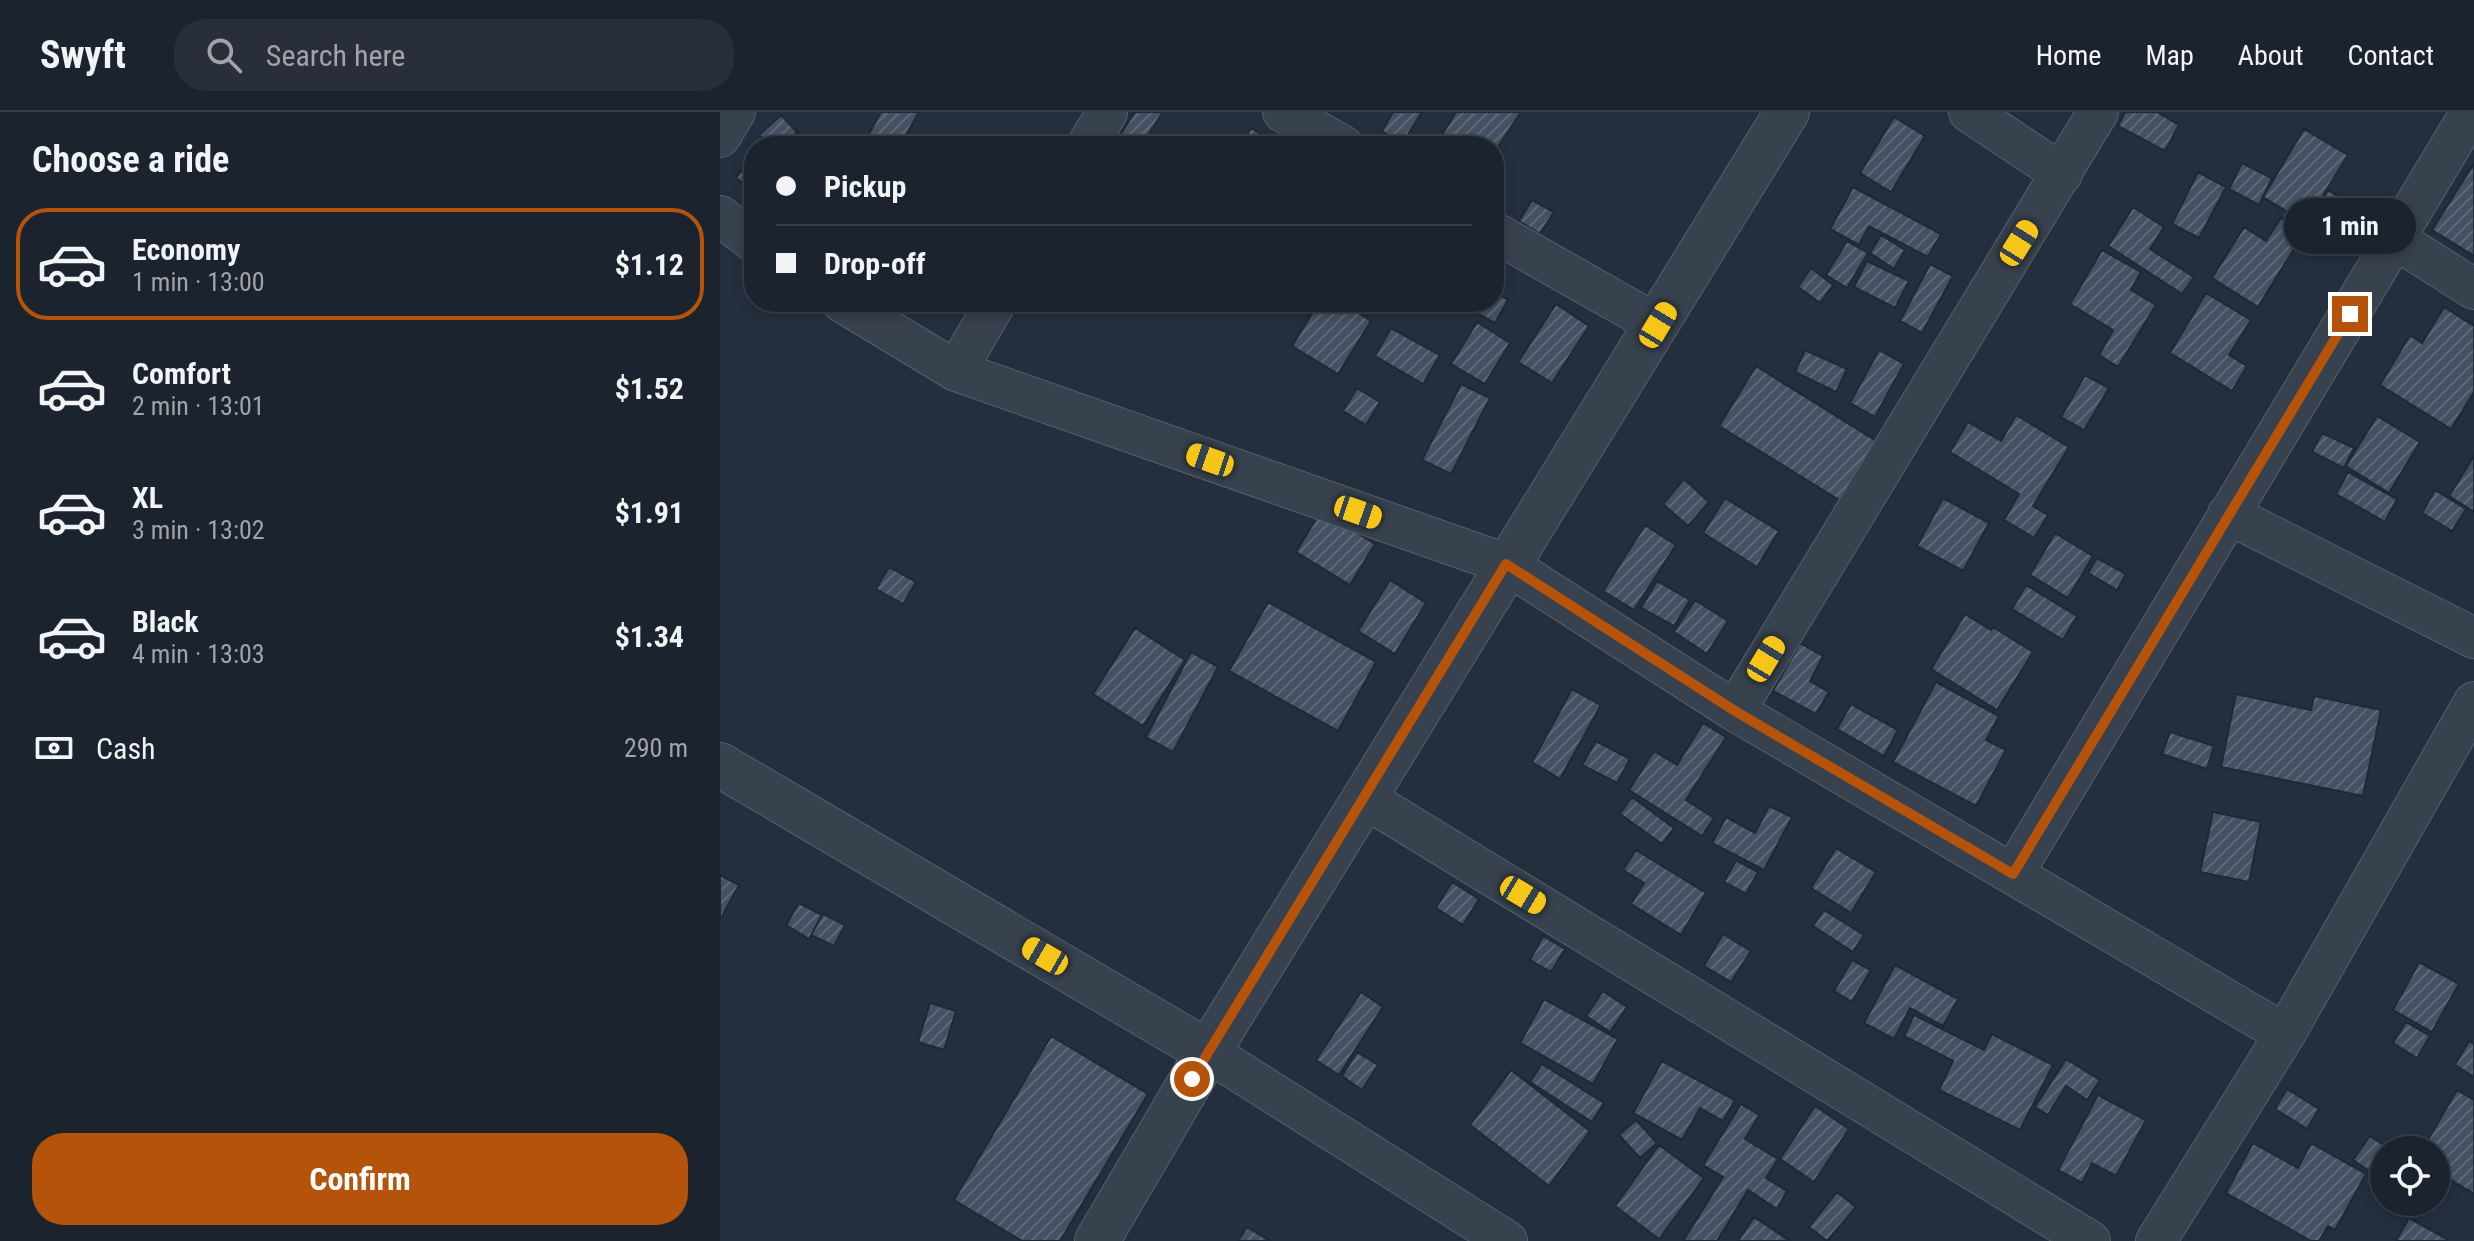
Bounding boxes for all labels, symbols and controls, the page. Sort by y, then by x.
search box [174,19,734,91]
text: Swyft [40,33,126,77]
icon: search [202,33,246,77]
text: Search here [266,38,405,73]
text: Home [2036,39,2101,72]
text: Map [2145,39,2194,72]
text: About [2238,39,2304,72]
text: Contact [2348,39,2434,72]
text: Choose a ride [32,139,229,181]
text: Pickup [824,169,906,204]
callout: 1 min [2284,198,2416,254]
text: 1 min [2321,211,2379,241]
car [1996,216,2042,270]
icon: car [36,228,108,300]
text: Economy [132,232,240,267]
text: Drop-off [824,246,926,281]
text: $1.12 [615,247,684,282]
text: 1 min · 13:00 [132,267,265,297]
route end [2332,296,2368,332]
car [1635,298,1681,352]
icon: car [36,352,108,424]
text: Comfort [132,356,231,391]
text: $1.52 [615,371,684,406]
text: 2 min · 13:01 [132,391,265,421]
car [1183,441,1237,479]
icon: car [36,476,108,548]
text: XL [132,480,163,515]
car [1331,493,1385,531]
text: $1.91 [615,495,684,530]
text: 3 min · 13:02 [132,515,265,545]
icon: car [36,600,108,672]
text: Black [132,604,199,639]
text: $1.34 [615,619,684,654]
car [1743,632,1789,686]
text: 4 min · 13:03 [132,639,265,669]
icon: cash [32,726,76,770]
text: Cash [96,731,156,766]
text: 290 m [624,733,688,763]
car [1496,872,1550,918]
car [1018,934,1072,978]
route start [1174,1061,1210,1097]
button: Confirm [32,1133,688,1225]
map controls [2370,1136,2450,1216]
button: locate [2370,1136,2450,1216]

